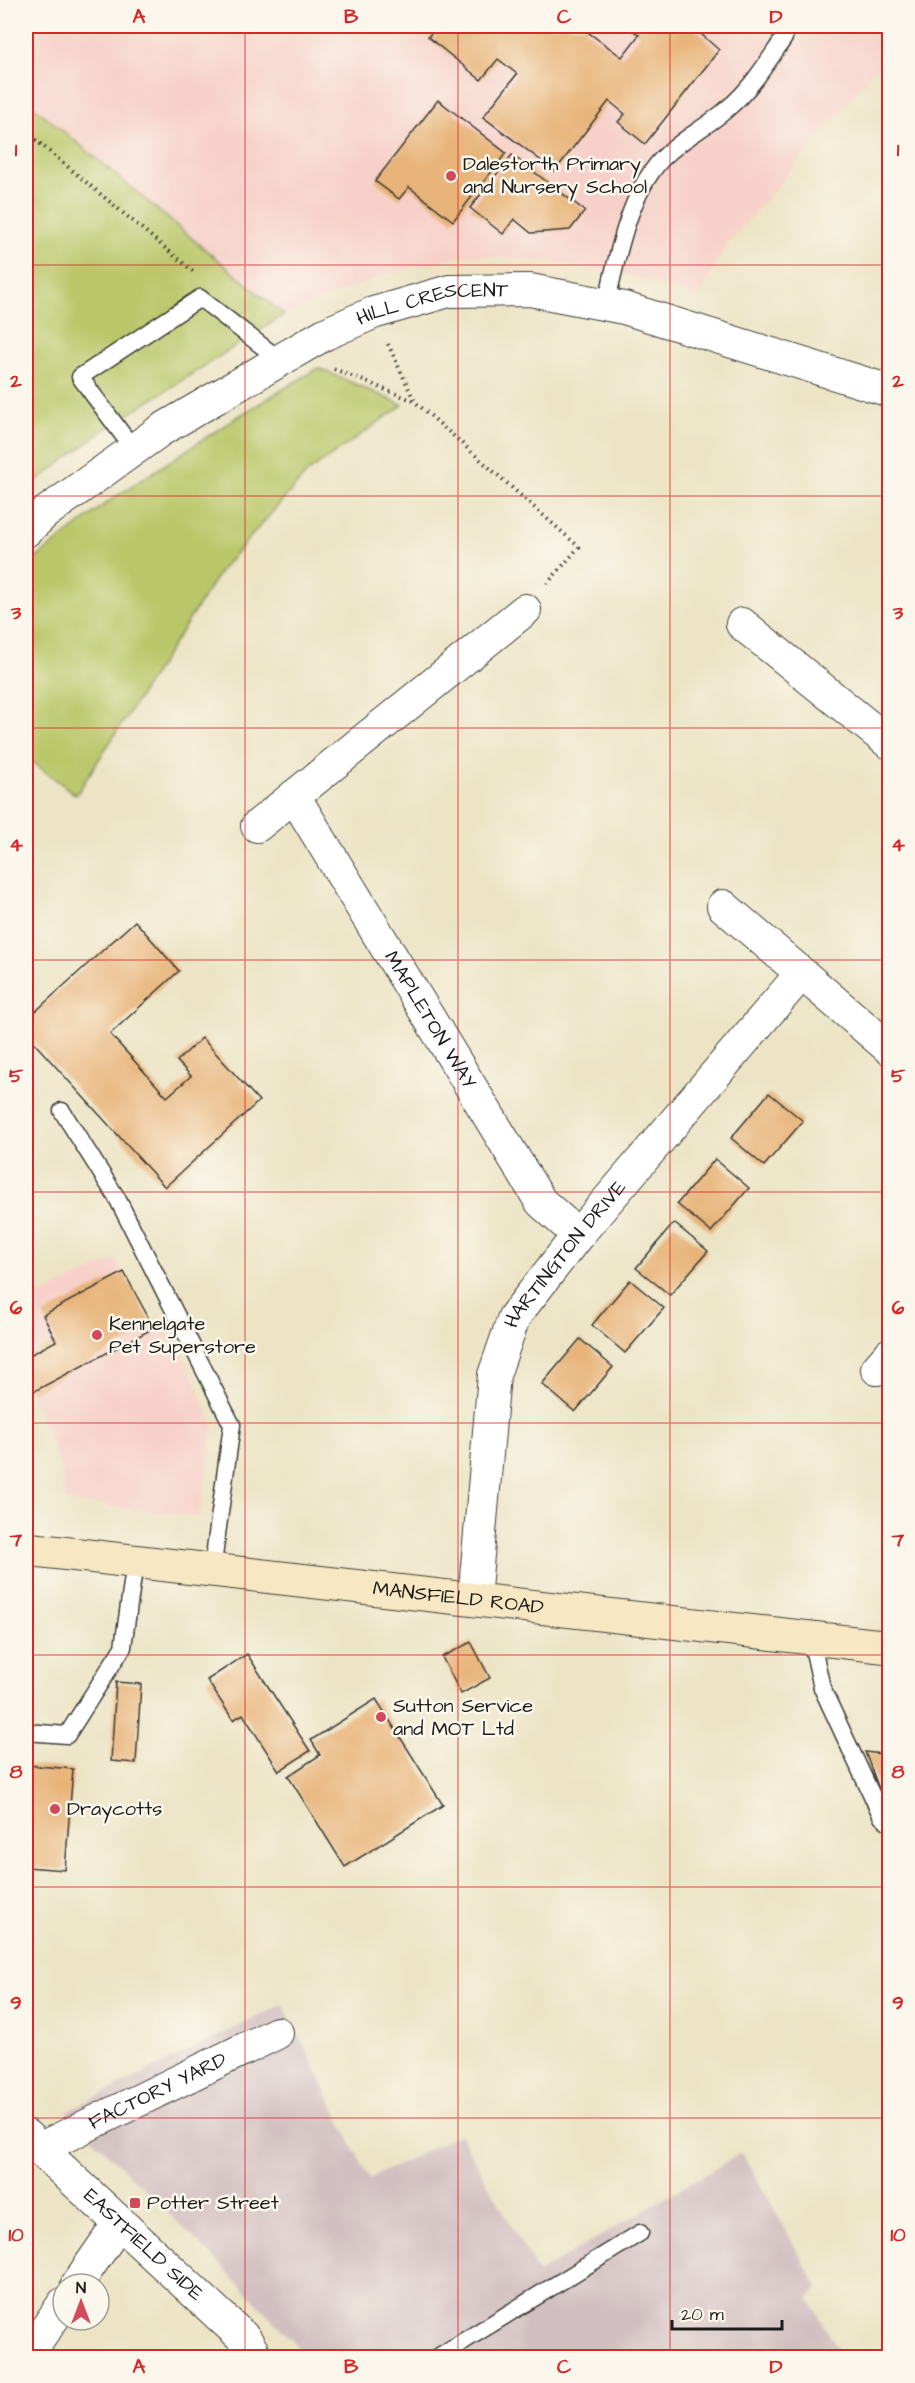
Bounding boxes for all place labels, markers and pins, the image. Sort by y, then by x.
place label: Dalestorth Primary and Nursery School [463,150,647,202]
marker: Dalestorth Primary and Nursery School [444,169,458,183]
place label: Kennelgate Pet Superstore [109,1310,256,1361]
marker: Kennelgate Pet Superstore [90,1328,104,1342]
place label: Sutton Service and MOT Ltd [393,1692,533,1743]
marker: Sutton Service and MOT Ltd [374,1710,388,1724]
place label: Draycotts [67,1795,162,1824]
marker: Draycotts [48,1802,62,1816]
place label: Potter Street [147,2189,279,2217]
marker: Potter Street [128,2196,142,2210]

